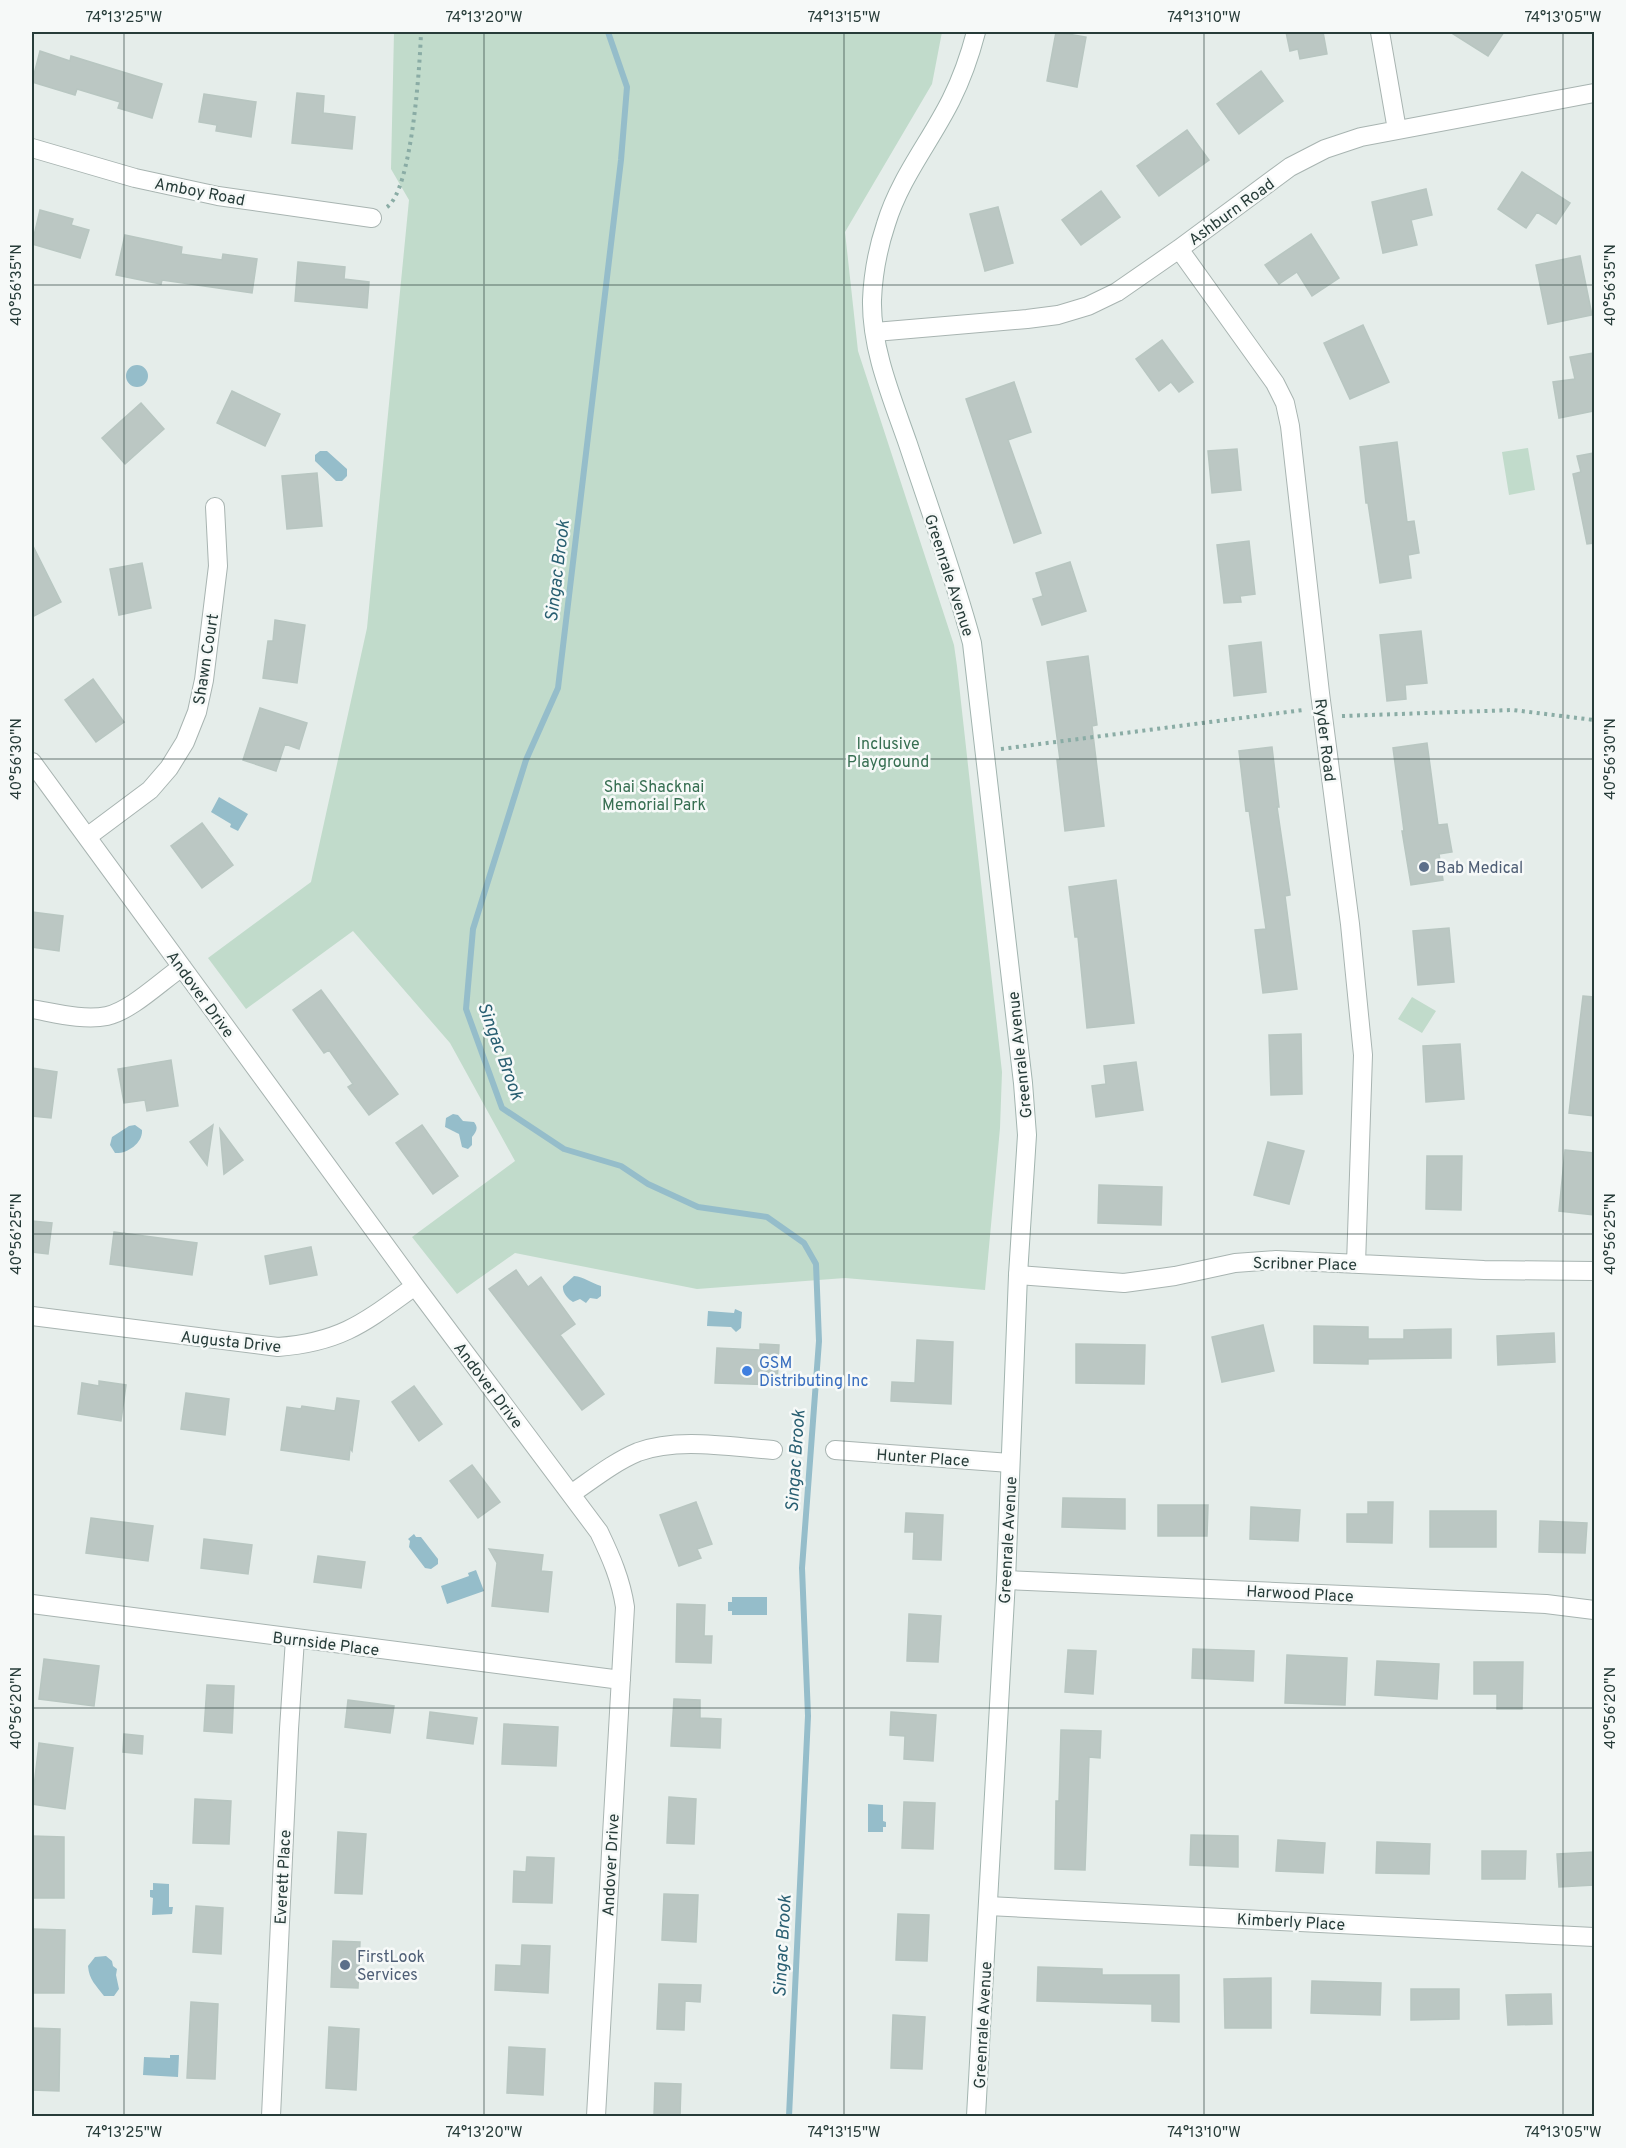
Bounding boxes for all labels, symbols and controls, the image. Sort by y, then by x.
text: 74°13'25"W [86,9,162,28]
text: 74°13'20"W [445,9,523,28]
text: 74°13'15"W [807,9,881,28]
text: 74°13'10"W [1167,9,1241,28]
text: 74°13'05"W [1524,9,1602,28]
street label: Amboy Road [153,174,247,212]
street label: Ashburn Road [1185,175,1279,250]
text: 40°56'35"N [8,244,27,326]
text: 40°56'35"N [1602,244,1621,326]
street label: Greenrale Avenue [919,512,977,639]
water label: Singac Brook [541,518,576,623]
street label: Shawn Court [190,612,224,706]
street label: Ryder Road [1309,698,1339,783]
text: 40°56'30"N [8,718,27,800]
text: 40°56'30"N [1602,718,1621,800]
park label: Inclusive Playground [847,735,929,773]
park label: Shai Shacknai Memorial Park [602,778,706,816]
place label: Bab Medical [1436,859,1523,879]
marker: Bab Medical [1417,860,1431,874]
street label: Andover Drive [161,948,238,1043]
street label: Greenrale Avenue [1004,990,1038,1119]
water label: Singac Brook [471,999,528,1104]
text: 40°56'25"N [8,1193,27,1275]
text: 40°56'25"N [1602,1193,1621,1275]
street label: Scribner Place [1253,1254,1357,1276]
street label: Augusta Drive [179,1328,282,1358]
street label: Andover Drive [449,1339,526,1433]
place label: GSM Distributing Inc [759,1354,869,1392]
marker: GSM Distributing Inc [740,1364,754,1378]
water label: Singac Brook [781,1408,812,1513]
street label: Hunter Place [876,1446,970,1472]
street label: Greenrale Avenue [996,1476,1022,1604]
street label: Harwood Place [1246,1582,1354,1608]
street label: Burnside Place [271,1629,380,1661]
text: 40°56'20"N [8,1667,27,1749]
text: 40°56'20"N [1602,1667,1621,1749]
street label: Andover Drive [599,1813,625,1917]
street label: Everett Place [272,1829,296,1925]
water label: Singac Brook [769,1893,798,1998]
street label: Kimberly Place [1236,1910,1346,1936]
place label: FirstLook Services [357,1948,425,1986]
marker: FirstLook Services [338,1958,352,1972]
street label: Greenrale Avenue [971,1961,997,2089]
text: 74°13'25"W [86,2124,162,2143]
text: 74°13'20"W [445,2124,523,2143]
text: 74°13'15"W [807,2124,881,2143]
text: 74°13'10"W [1167,2124,1241,2143]
text: 74°13'05"W [1524,2124,1602,2143]

